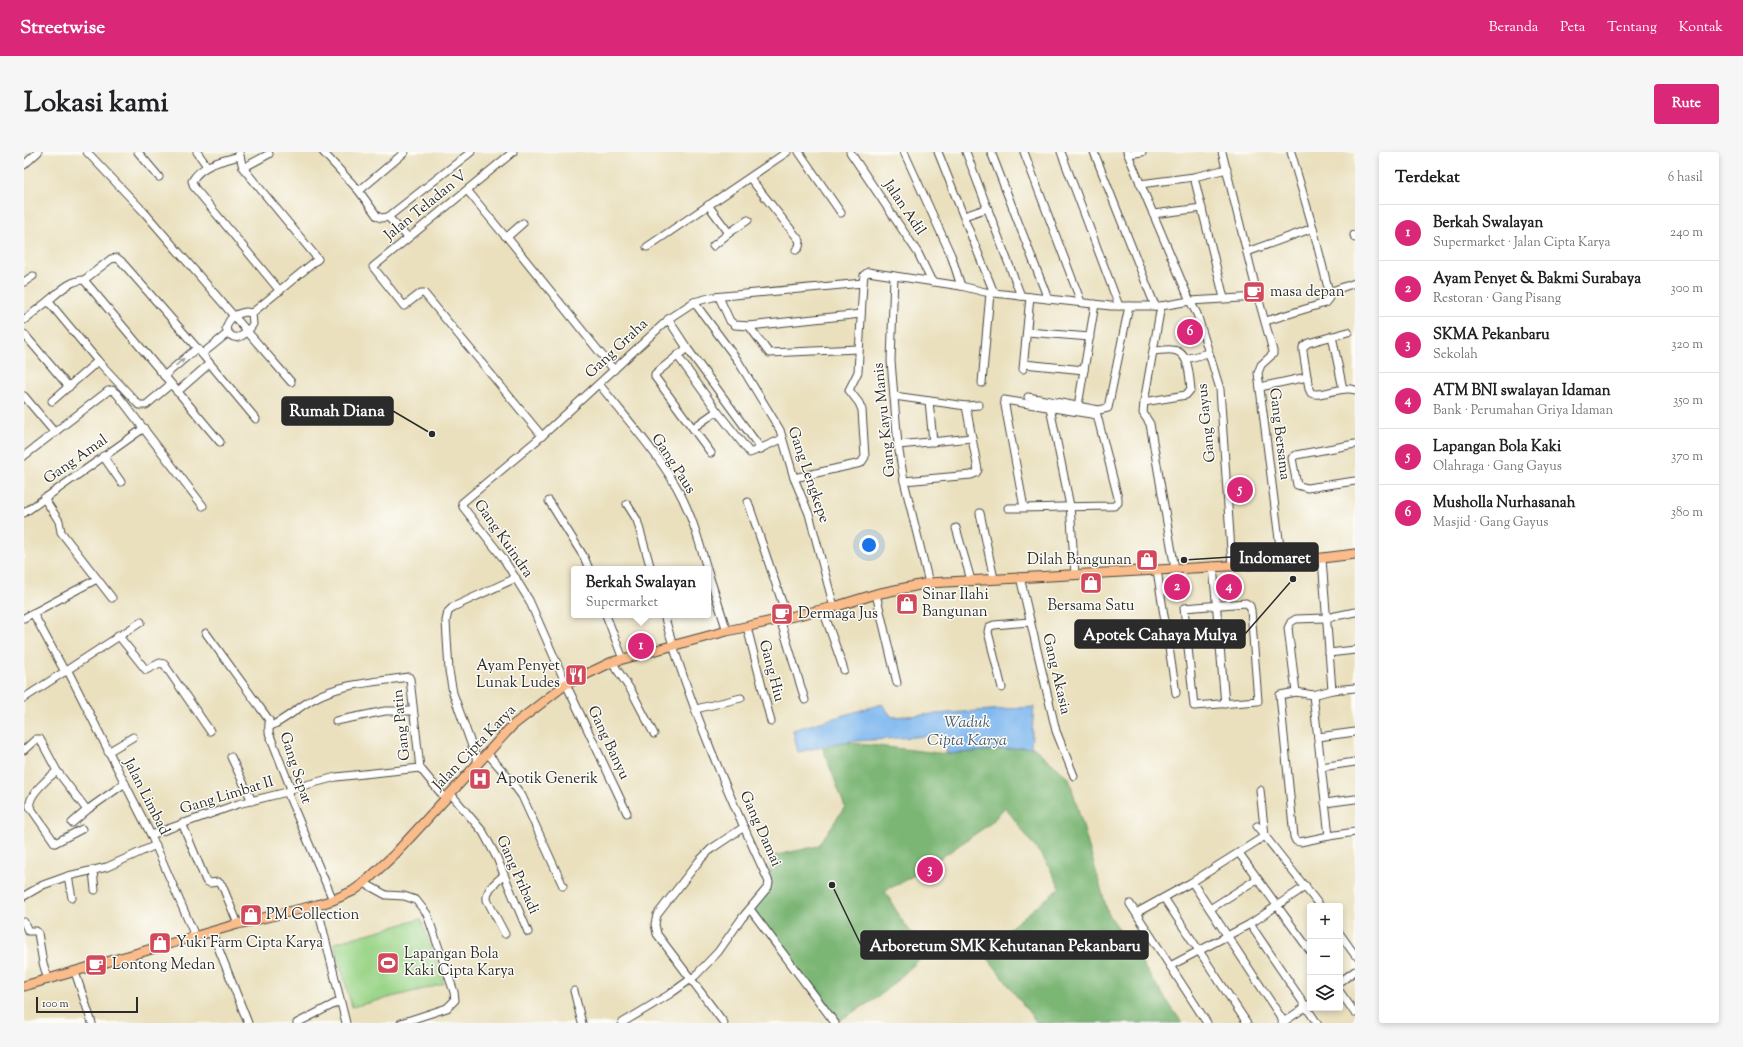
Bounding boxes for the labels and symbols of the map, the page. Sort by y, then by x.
street label: Jalan Teladan V [379,166,472,247]
street label: Jalan Adil [877,175,930,240]
cafe icon: masa depan [1241,279,1267,305]
place label: masa depan [1270,282,1345,303]
street label: Gang Graha [581,314,653,384]
pin: 6 [1177,317,1203,347]
one-way arrow [175,357,186,366]
street label: Gang Kayu Manis [869,362,901,478]
street label: Gang Gayus [1192,382,1222,464]
street label: Gang Bersama [1263,387,1295,481]
callout: Rumah Diana [282,397,393,425]
text: Rumah Diana [289,401,385,424]
street label: Gang Lengkepe [782,424,834,526]
street label: Gang Amal [40,430,112,490]
street label: Gang Paus [646,430,700,498]
pin: 5 [1227,475,1253,505]
street label: Gang Kuindra [468,496,538,582]
your location [859,535,879,555]
callout: Indomaret [1231,543,1318,571]
shop icon: Dilah Bangunan [1134,547,1160,573]
text: Indomaret [1239,548,1311,571]
place label: Dilah Bangunan [1027,550,1132,571]
shop icon: Bersama Satu [1078,570,1104,596]
pin: 2 [1164,572,1190,602]
pin: 4 [1216,572,1242,602]
place label: Sinar Ilahi Bangunan [922,585,989,623]
shop icon: Sinar Ilahi Bangunan [894,591,920,617]
place label: Bersama Satu [1048,596,1135,617]
cafe icon: Dermaga Jus [769,601,795,627]
place label: Dermaga Jus [798,604,878,625]
callout: Apotek Cahaya Mulya [1075,620,1245,648]
text: Apotek Cahaya Mulya [1083,625,1238,648]
pin: 1 [628,631,654,661]
street label: Gang Akasia [1036,631,1076,717]
street label: Gang Hiu [753,638,789,705]
place label: Ayam Penyet Lunak Ludes [476,656,560,694]
restaurant icon: Ayam Penyet Lunak Ludes [563,662,589,688]
street label: Gang Patin [388,688,416,762]
street label: Jalan Cipta Karya [428,701,521,796]
street label: Gang Banyu [582,703,634,784]
water label: Waduk Cipta Karya [927,712,1007,753]
street label: Gang Sepat [274,729,316,807]
street label: Jalan Limbad [117,754,175,839]
hospital icon: Apotik Generik [467,766,493,792]
place label: Apotik Generik [496,769,598,790]
street label: Gang Limbat II [177,772,277,820]
street label: Gang Damai [734,788,786,870]
street label: Gang Pribadi [490,832,544,918]
pin: 3 [917,855,943,885]
shop icon: PM Collection [238,902,264,928]
place label: PM Collection [266,905,359,926]
shop icon: Yuki Farm Cipta Karya [147,930,173,956]
callout: Arboretum SMK Kehutanan Pekanbaru [861,931,1148,959]
place label: Yuki Farm Cipta Karya [176,933,323,954]
text: Arboretum SMK Kehutanan Pekanbaru [869,936,1141,959]
place label: Lapangan Bola Kaki Cipta Karya [404,944,515,982]
sports icon: Lapangan Bola Kaki Cipta Karya [375,950,401,976]
cafe icon: Lontong Medan [83,952,109,978]
place label: Lontong Medan [112,955,215,976]
scale bar [36,995,138,1014]

